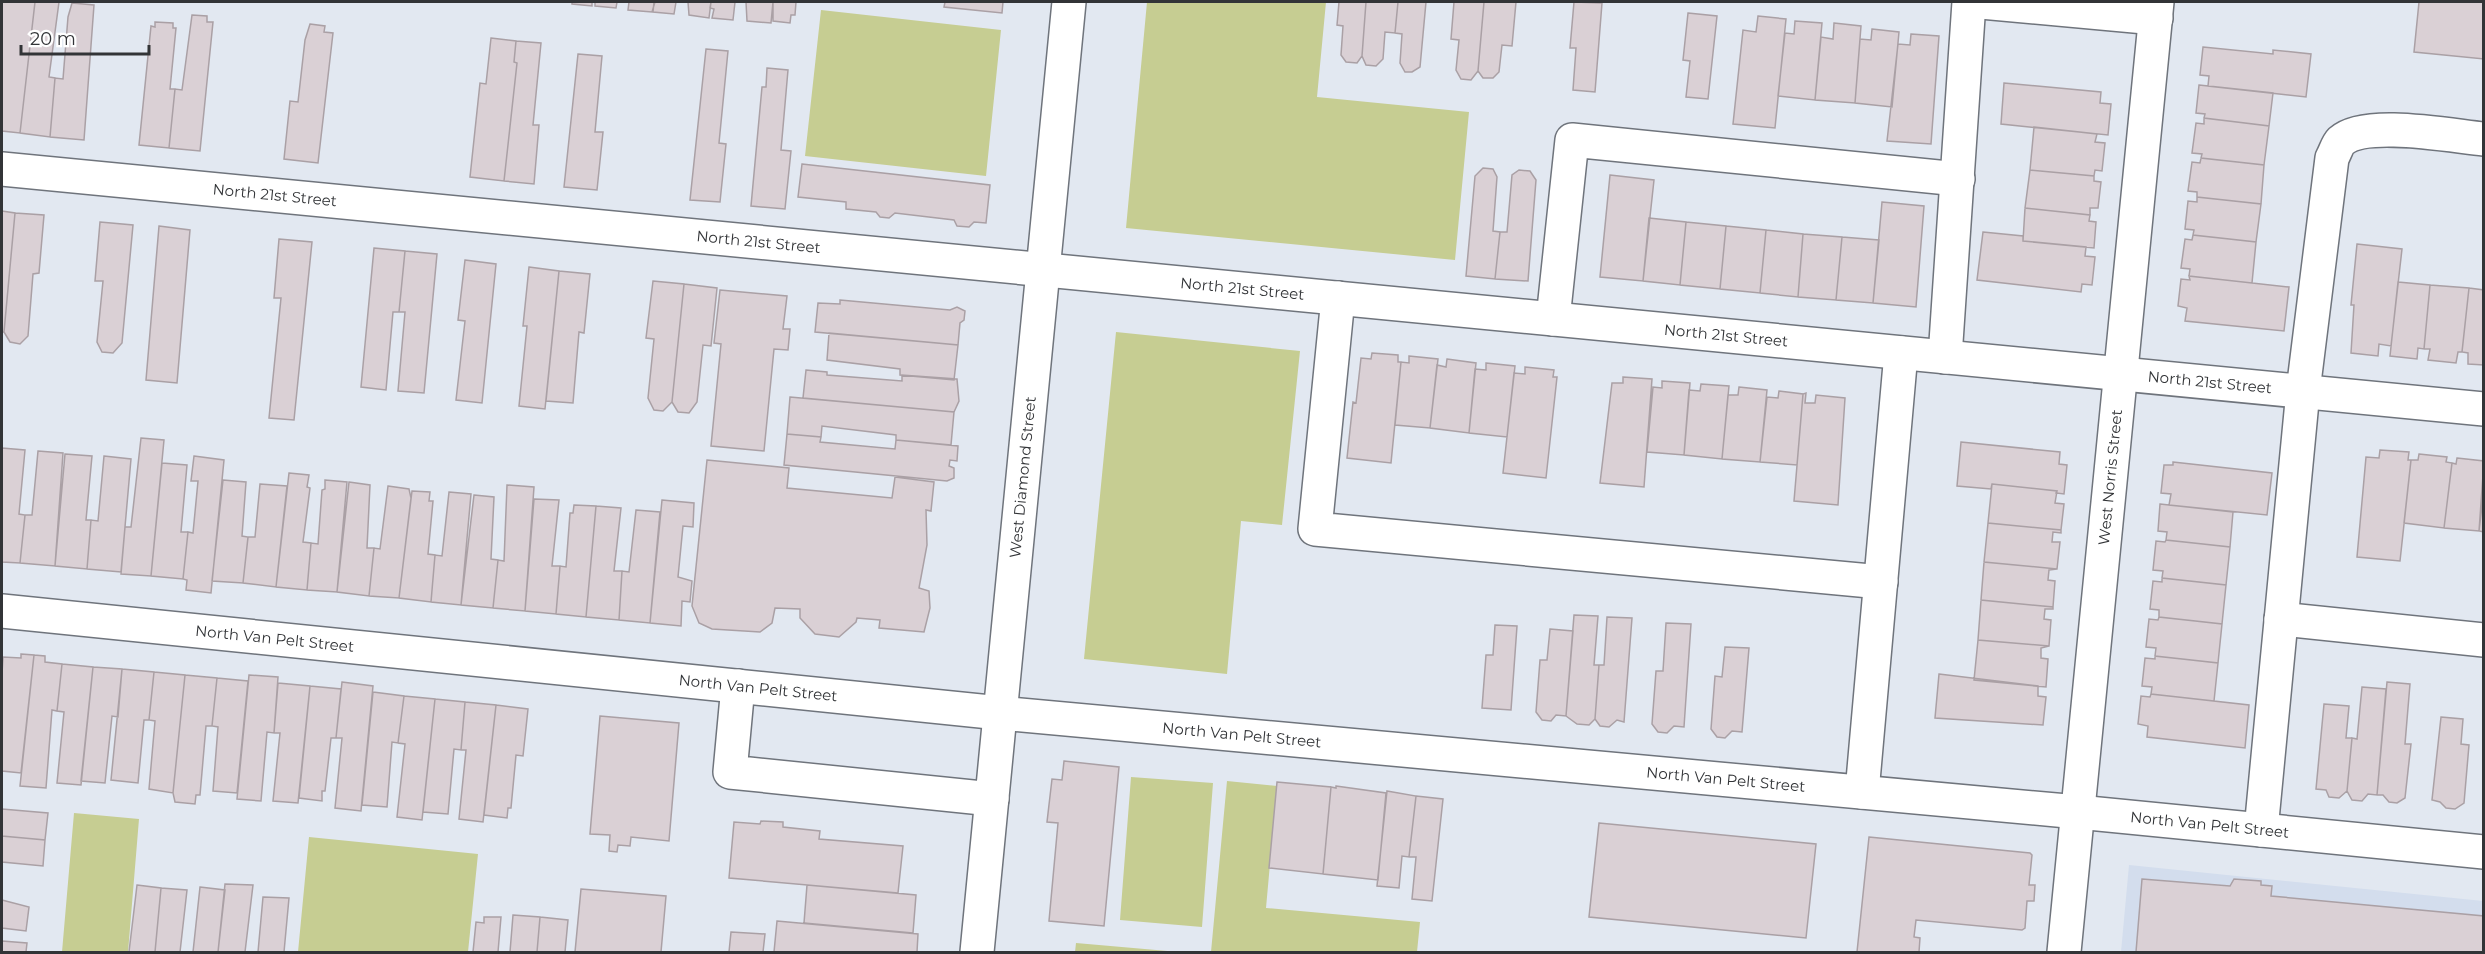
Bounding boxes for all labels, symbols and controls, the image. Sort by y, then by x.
scale bar [21,18,148,56]
text: 20 m [30,28,76,50]
street label: North 21st Street [212,179,338,210]
street label: North 21st Street [696,226,822,257]
street label: North 21st Street [1179,273,1305,304]
street label: North 21st Street [1663,320,1789,351]
street label: North 21st Street [2147,367,2273,397]
street label: West Diamond Street [1005,395,1040,559]
street label: West Norris Street [2094,408,2126,546]
street label: North Van Pelt Street [194,621,355,656]
street label: North Van Pelt Street [678,670,838,705]
street label: North Van Pelt Street [1162,718,1322,751]
street label: North Van Pelt Street [1645,762,1806,796]
street label: North Van Pelt Street [2129,807,2290,842]

